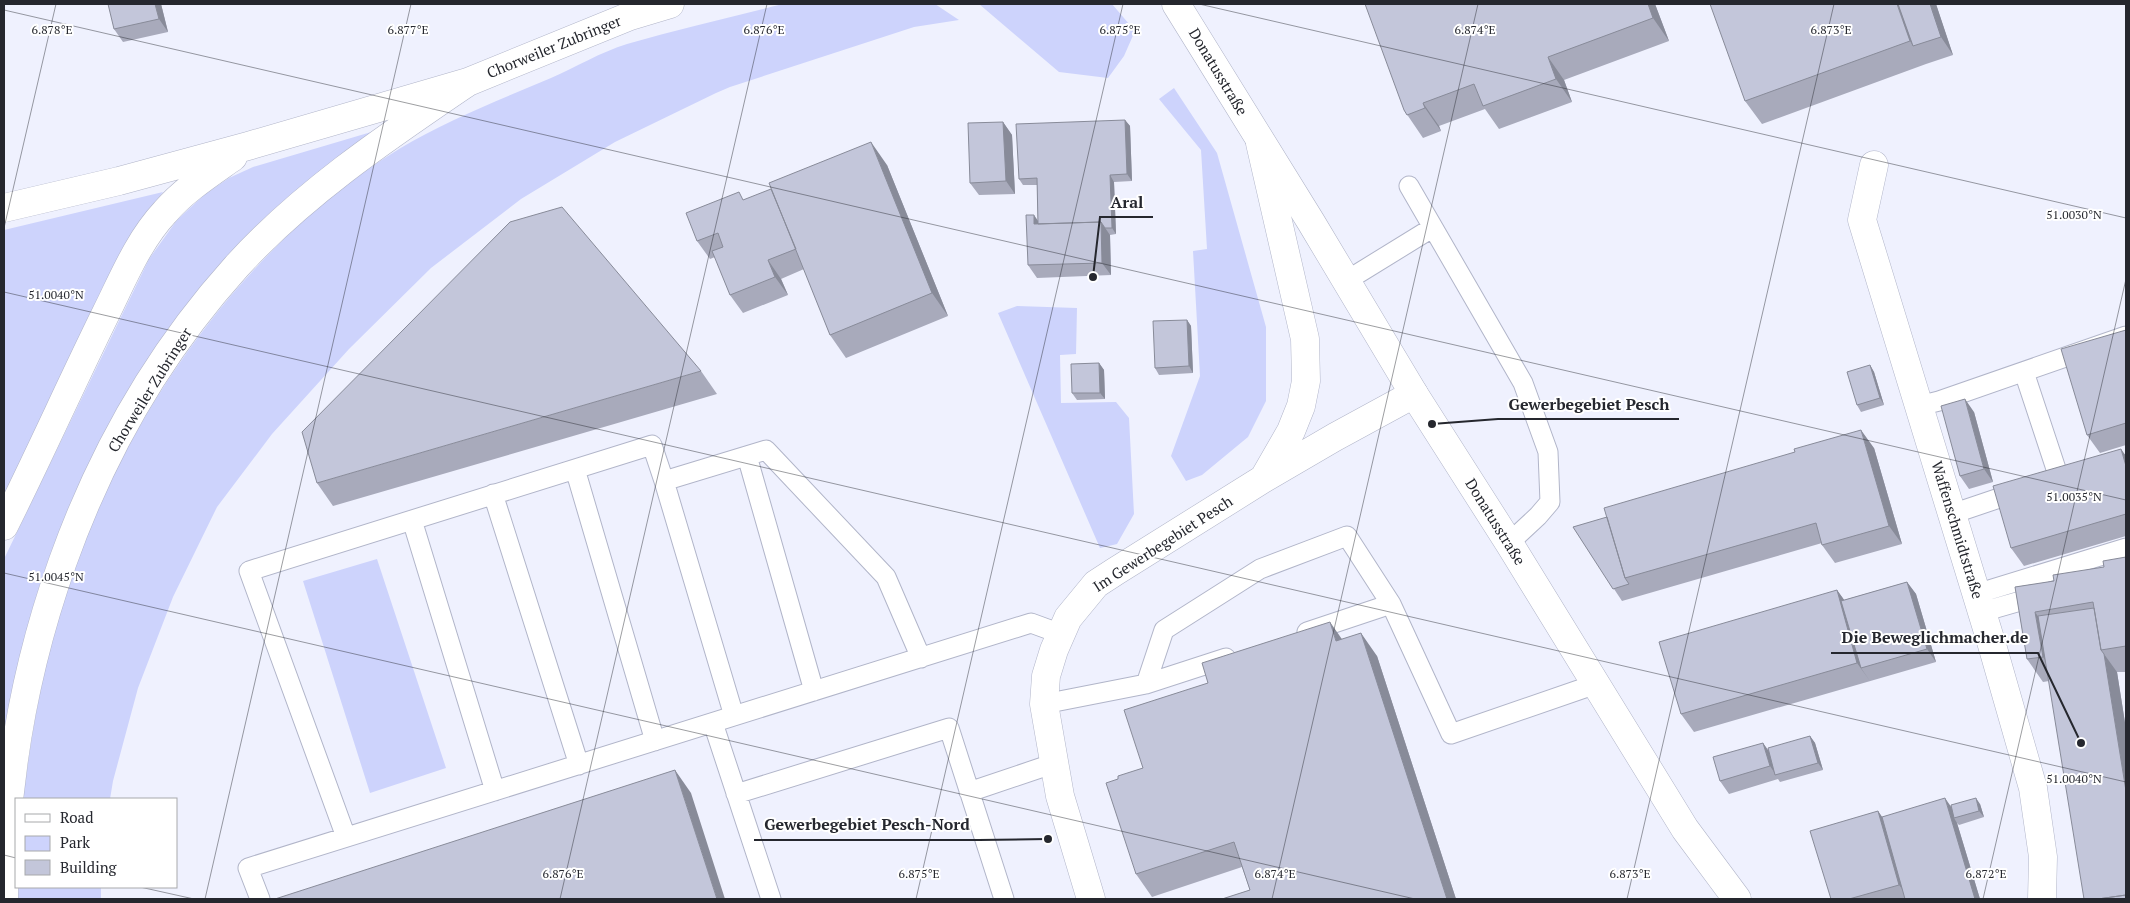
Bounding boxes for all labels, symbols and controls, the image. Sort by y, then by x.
street label: Chorweiler Zubringer [483,10,624,82]
text: 6.878°E [31,22,73,37]
text: 6.877°E [387,22,429,37]
text: 6.876°E [743,22,785,37]
text: 6.875°E [1099,22,1141,37]
text: 6.874°E [1454,22,1496,37]
text: 6.873°E [1810,22,1852,37]
street label: Donatusstraße [1185,24,1253,119]
callout: Aral [1100,186,1153,217]
text: Aral [1111,191,1143,213]
text: 51.0030°N [2046,207,2102,222]
text: 51.0040°N [28,287,84,302]
street label: Chorweiler Zubringer [103,323,196,456]
callout: Gewerbegebiet Pesch [1498,388,1679,419]
text: Gewerbegebiet Pesch [1509,393,1670,415]
street label: Waffenschmidtstraße [1927,458,1988,601]
street label: Donatusstraße [1461,474,1530,569]
text: 51.0035°N [2046,489,2102,504]
street label: Im Gewerbegebiet Pesch [1089,490,1236,596]
text: 51.0045°N [28,569,84,584]
callout: Die Beweglichmacher.de [1831,622,2038,653]
text: Die Beweglichmacher.de [1842,626,2029,648]
text: 51.0040°N [2046,771,2102,786]
legend [15,798,178,888]
text: Road [60,807,93,827]
callout: Gewerbegebiet Pesch-Nord [754,809,979,840]
text: Gewerbegebiet Pesch-Nord [764,813,970,835]
text: Park [60,832,90,852]
text: Building [60,857,118,877]
text: 6.876°E [542,866,584,881]
text: 6.875°E [898,866,940,881]
text: 6.874°E [1254,866,1296,881]
text: 6.873°E [1609,866,1651,881]
text: 6.872°E [1965,866,2007,881]

